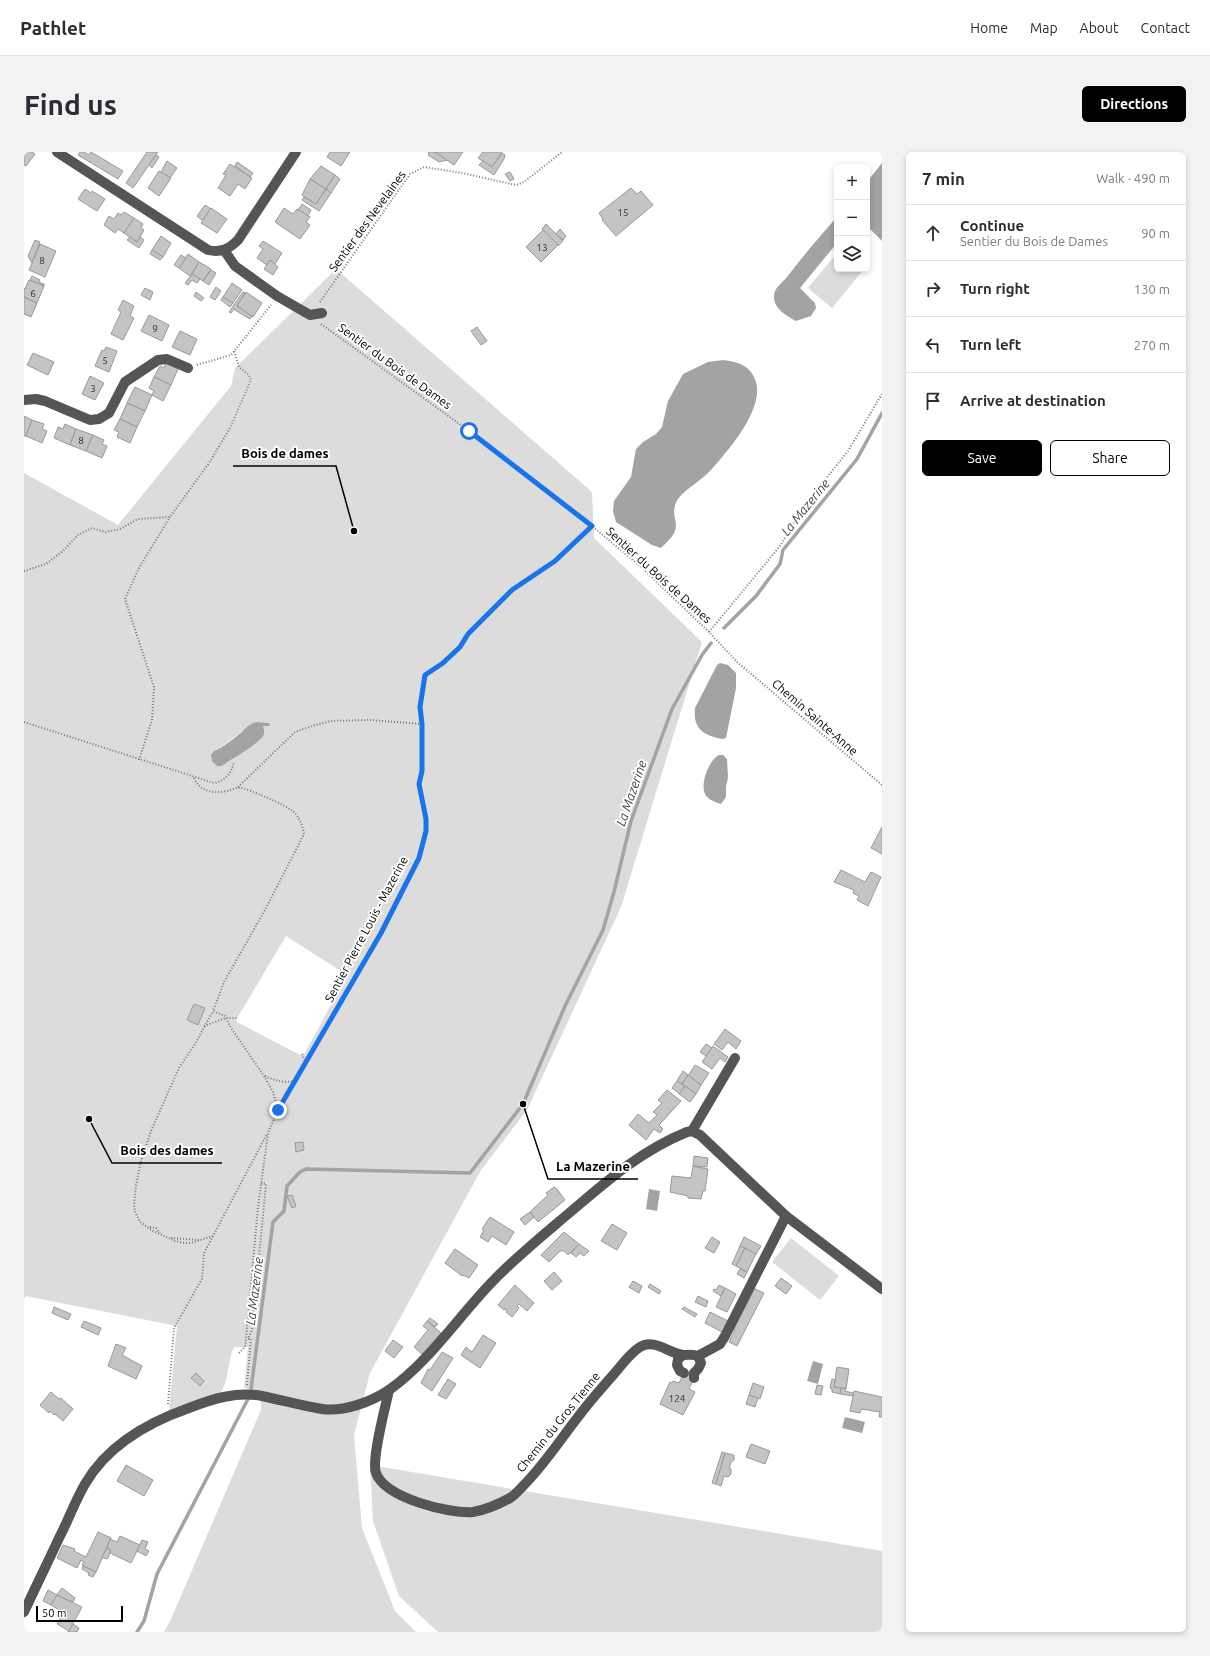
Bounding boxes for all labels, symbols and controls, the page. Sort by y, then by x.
text: Pathlet [20,17,86,39]
text: Home [970,20,1008,36]
text: Map [1030,20,1058,36]
text: About [1080,20,1119,36]
text: Contact [1141,20,1190,36]
button: Directions [1082,86,1186,122]
text: Find us [24,89,117,120]
map controls [834,164,870,272]
button: + [834,164,870,200]
street label: Sentier des Nevelaines [326,168,408,274]
text: 7 min [922,169,965,188]
text: Walk · 490 m [1096,171,1170,185]
button: − [834,200,870,236]
house number: 15 [617,207,629,218]
text: Continue [960,217,1024,234]
icon: ahead [922,222,944,244]
text: 90 m [1141,226,1170,240]
text: Sentier du Bois de Dames [960,234,1108,248]
button: layers [834,236,870,272]
house number: 13 [536,242,548,253]
house number: 8 [39,255,45,266]
icon: right [922,278,944,300]
text: Turn right [960,280,1030,297]
text: 130 m [1134,282,1170,296]
house number: 6 [30,288,36,299]
street label: Sentier du Bois de Dames [336,321,454,411]
house number: 9 [152,323,158,334]
icon: left [922,334,944,356]
text: Turn left [960,336,1021,353]
text: 270 m [1134,338,1170,352]
house number: 5 [102,355,108,366]
house number: 3 [90,383,96,394]
icon: arrive [922,390,944,412]
text: Arrive at destination [960,392,1106,409]
route start [460,422,478,440]
house number: 8 [78,435,84,446]
button: Save [922,440,1042,476]
button: Share [1050,440,1170,476]
callout: Bois de dames [233,441,336,466]
text: Bois de dames [241,446,329,460]
water label: La Mazerine [778,476,832,538]
street label: Sentier du Bois de Dames [604,524,714,626]
street label: Chemin Sainte-Anne [770,676,860,758]
water label: La Mazerine [613,758,649,828]
street label: Sentier Pierre Louis - Mazerine [322,854,410,1004]
route end [269,1101,287,1119]
callout: Bois des dames [112,1138,222,1163]
text: Bois des dames [120,1143,214,1157]
callout: La Mazerine [548,1154,638,1179]
text: La Mazerine [556,1159,630,1173]
water label: La Mazerine [243,1256,265,1326]
street label: Chemin du Gros Tienne [514,1369,602,1475]
house number: 124 [669,1393,686,1404]
scale bar [36,1604,123,1623]
text: 50 m [42,1607,66,1619]

